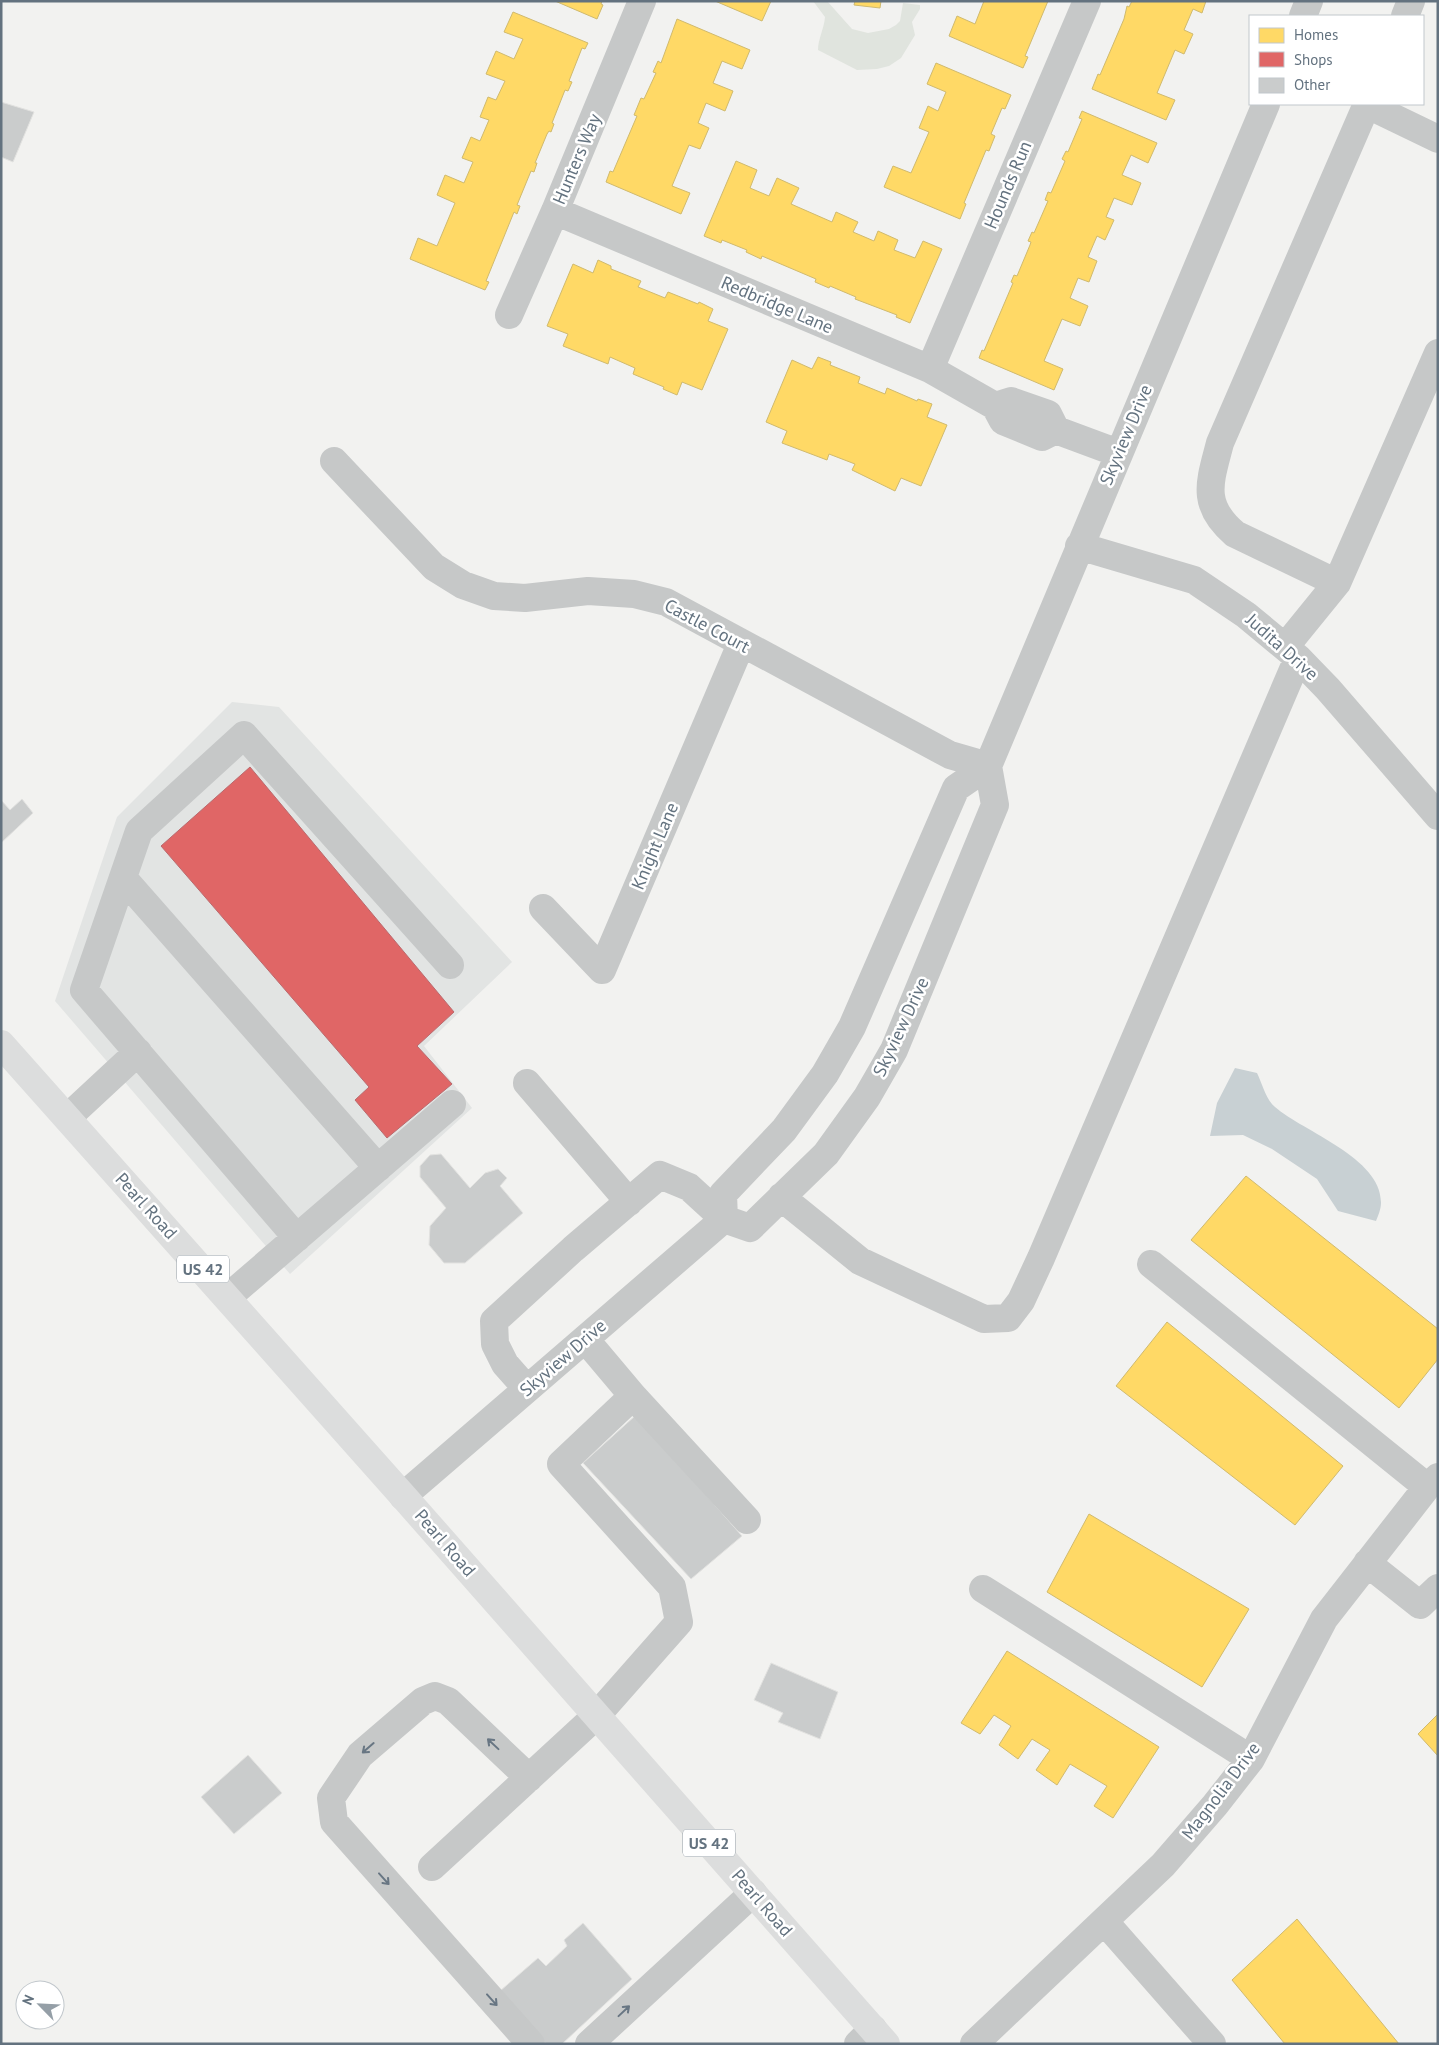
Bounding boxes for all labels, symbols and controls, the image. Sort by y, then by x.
legend [1249,15,1424,105]
text: Homes [1294,25,1338,44]
text: Shops [1294,50,1333,69]
text: Other [1294,75,1330,94]
street label: Hunters Way [547,109,606,208]
street label: Hounds Run [979,137,1036,232]
street label: Redbridge Lane [718,271,837,338]
street label: Skyview Drive [1094,381,1157,489]
street label: Castle Court [661,593,754,658]
street label: Judita Drive [1241,607,1323,685]
street label: Knight Lane [626,799,683,893]
street label: Skyview Drive [868,973,934,1080]
street label: Pearl Road [110,1168,182,1244]
road number: US 42 [177,1256,229,1282]
street label: Skyview Drive [515,1314,611,1401]
street label: Pearl Road [410,1504,481,1581]
street label: Magnolia Drive [1176,1737,1265,1844]
one-way arrow [487,1738,500,1750]
one-way arrow [361,1742,374,1754]
road number: US 42 [683,1830,735,1856]
street label: Pearl Road [727,1864,798,1941]
one-way arrow [378,1872,390,1885]
north arrow [15,1980,65,2030]
text: N [18,1992,38,2008]
one-way arrow [486,1994,498,2007]
one-way arrow [618,2005,631,2017]

